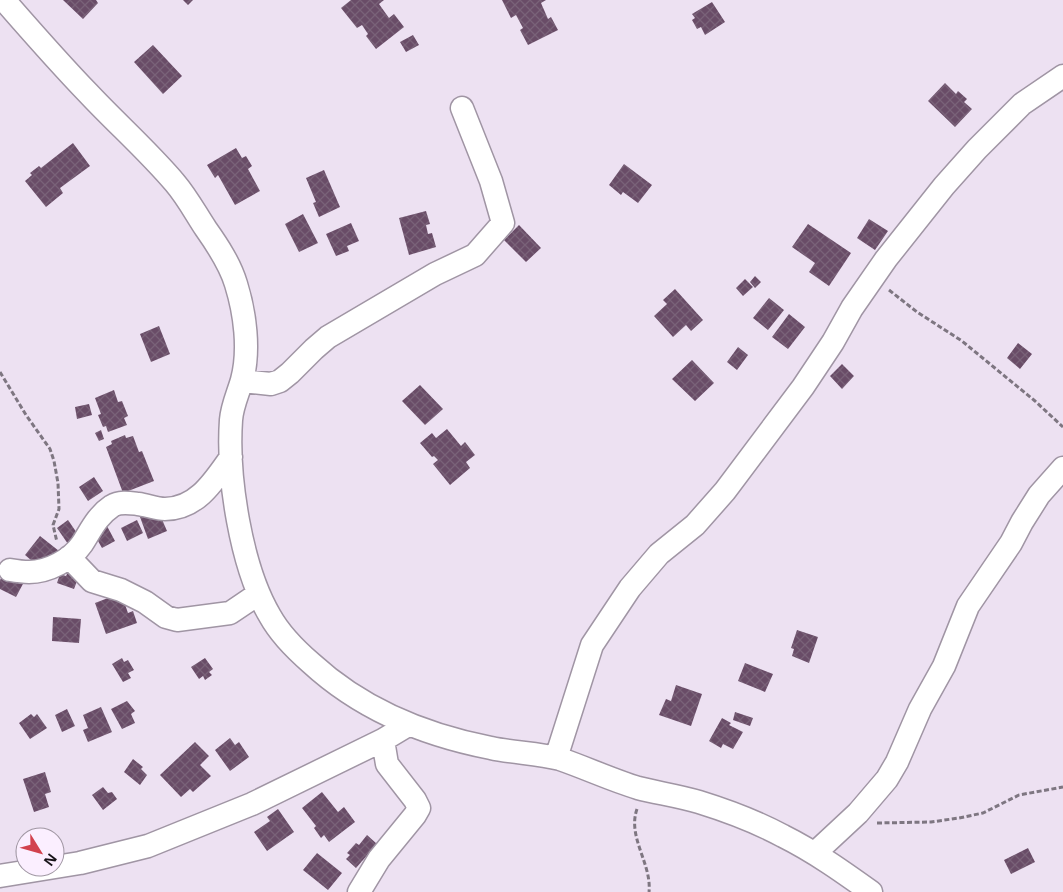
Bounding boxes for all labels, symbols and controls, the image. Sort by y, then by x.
north arrow [15,827,65,877]
text: N [40,850,62,870]

